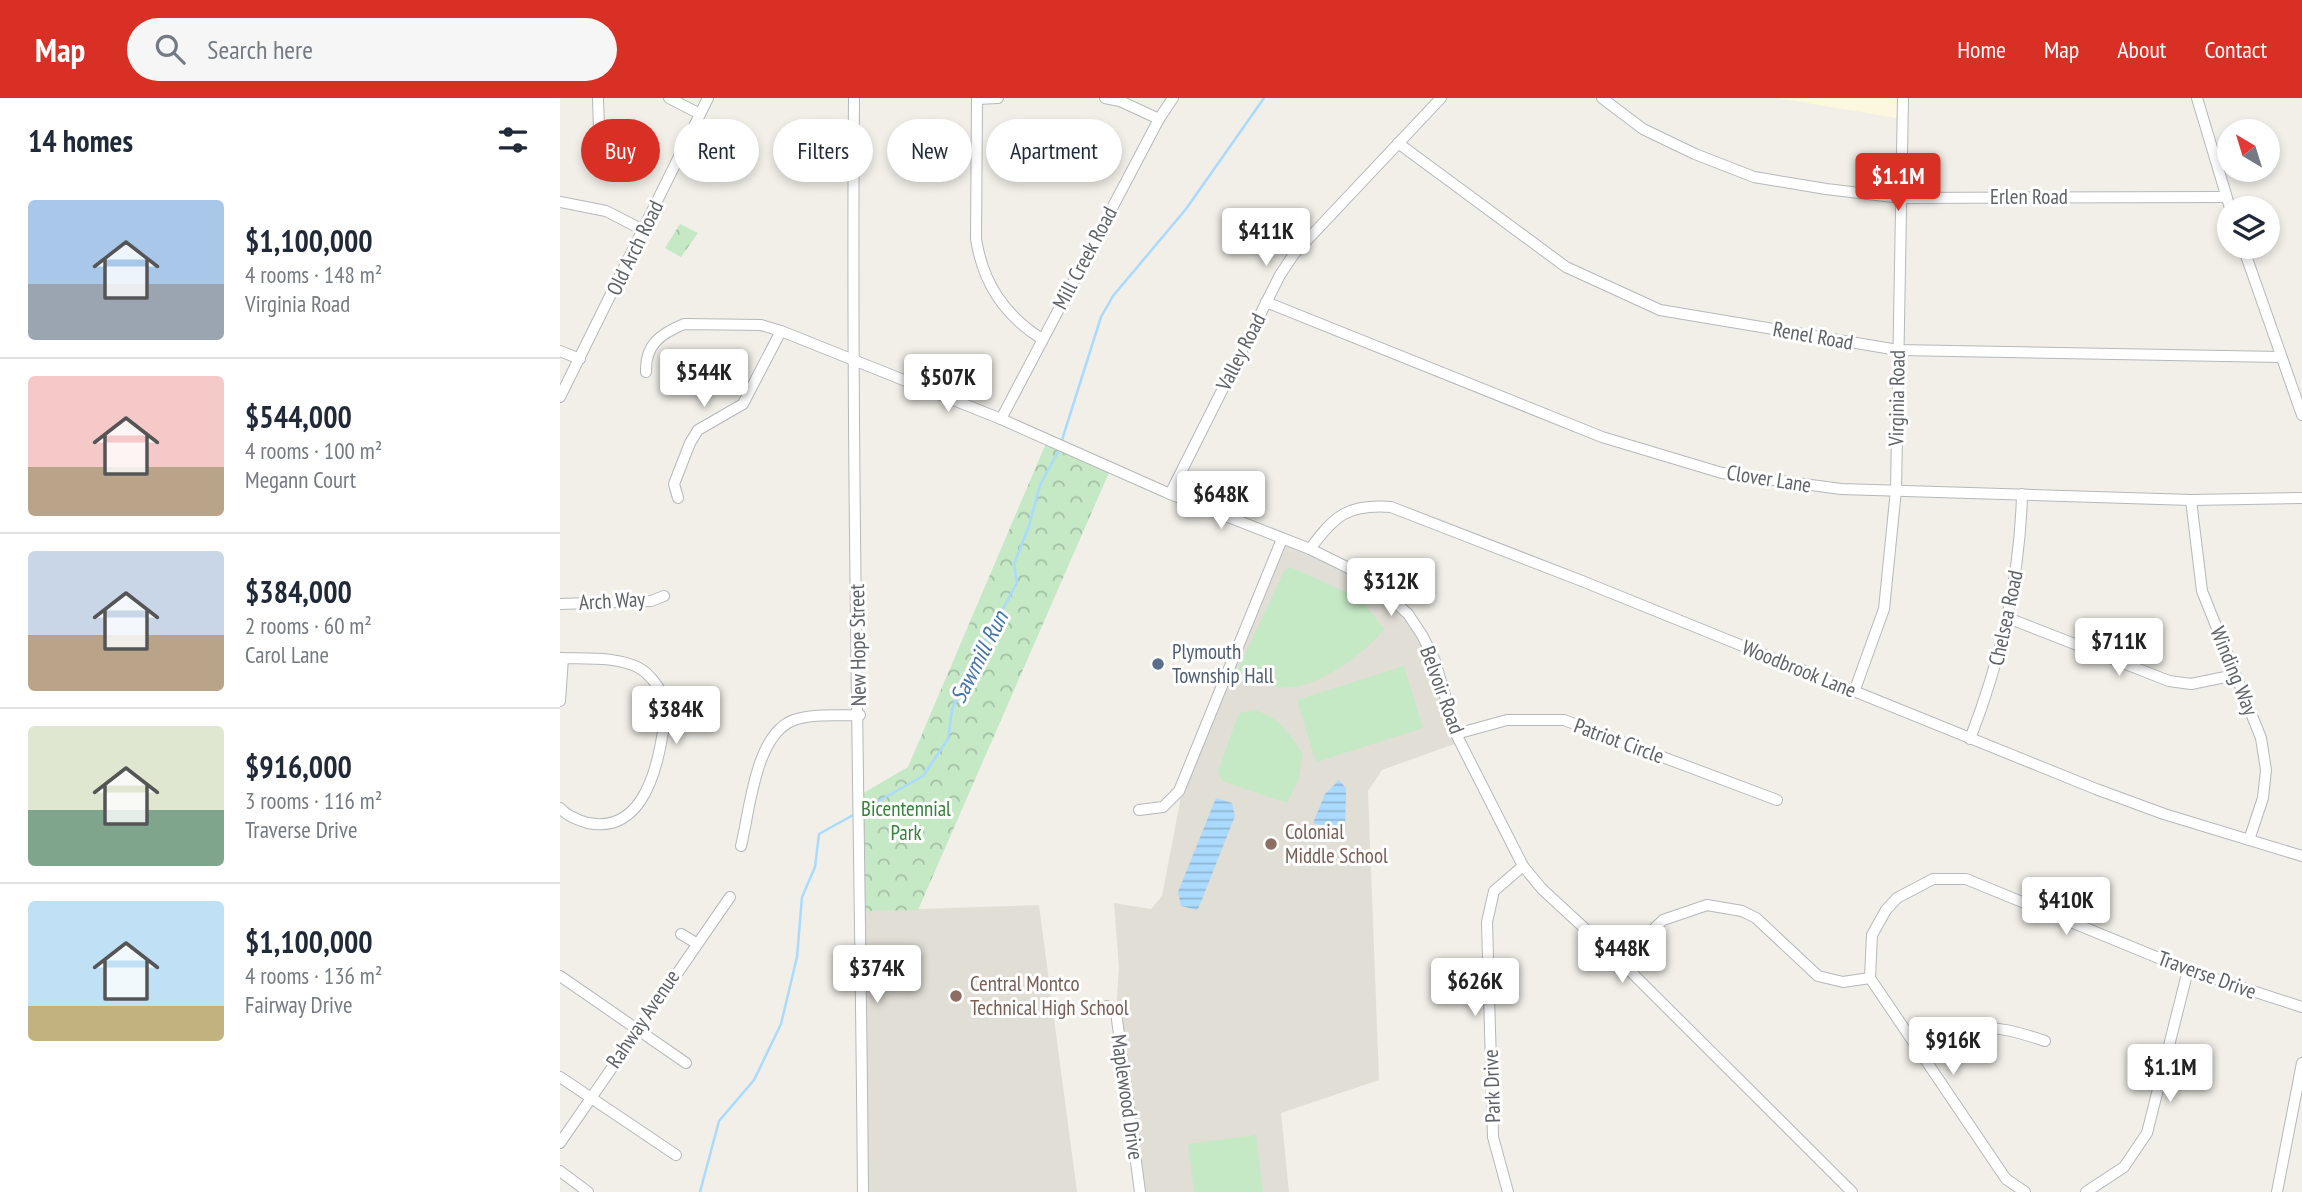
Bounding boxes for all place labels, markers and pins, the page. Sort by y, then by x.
pin: $1.1M [1849,153,1947,213]
pin: $411K [1217,208,1315,268]
pin: $544K [655,350,753,409]
pin: $507K [899,354,997,414]
pin: $648K [1172,472,1270,531]
pin: $312K [1342,559,1440,618]
pin: $711K [2070,618,2168,678]
place label: Plymouth Township Hall [1172,638,1274,689]
marker: Plymouth Township Hall [1150,656,1166,672]
pin: $384K [627,686,725,746]
place label: Colonial Middle School [1285,818,1388,869]
marker: Colonial Middle School [1263,836,1279,852]
pin: $410K [2017,878,2115,937]
pin: $448K [1573,926,1671,985]
pin: $374K [828,946,926,1005]
pin: $626K [1426,958,1524,1018]
place label: Central Montco Technical High School [970,970,1129,1021]
marker: Central Montco Technical High School [948,988,964,1004]
pin: $916K [1904,1018,2002,1077]
pin: $1.1M [2121,1044,2219,1104]

